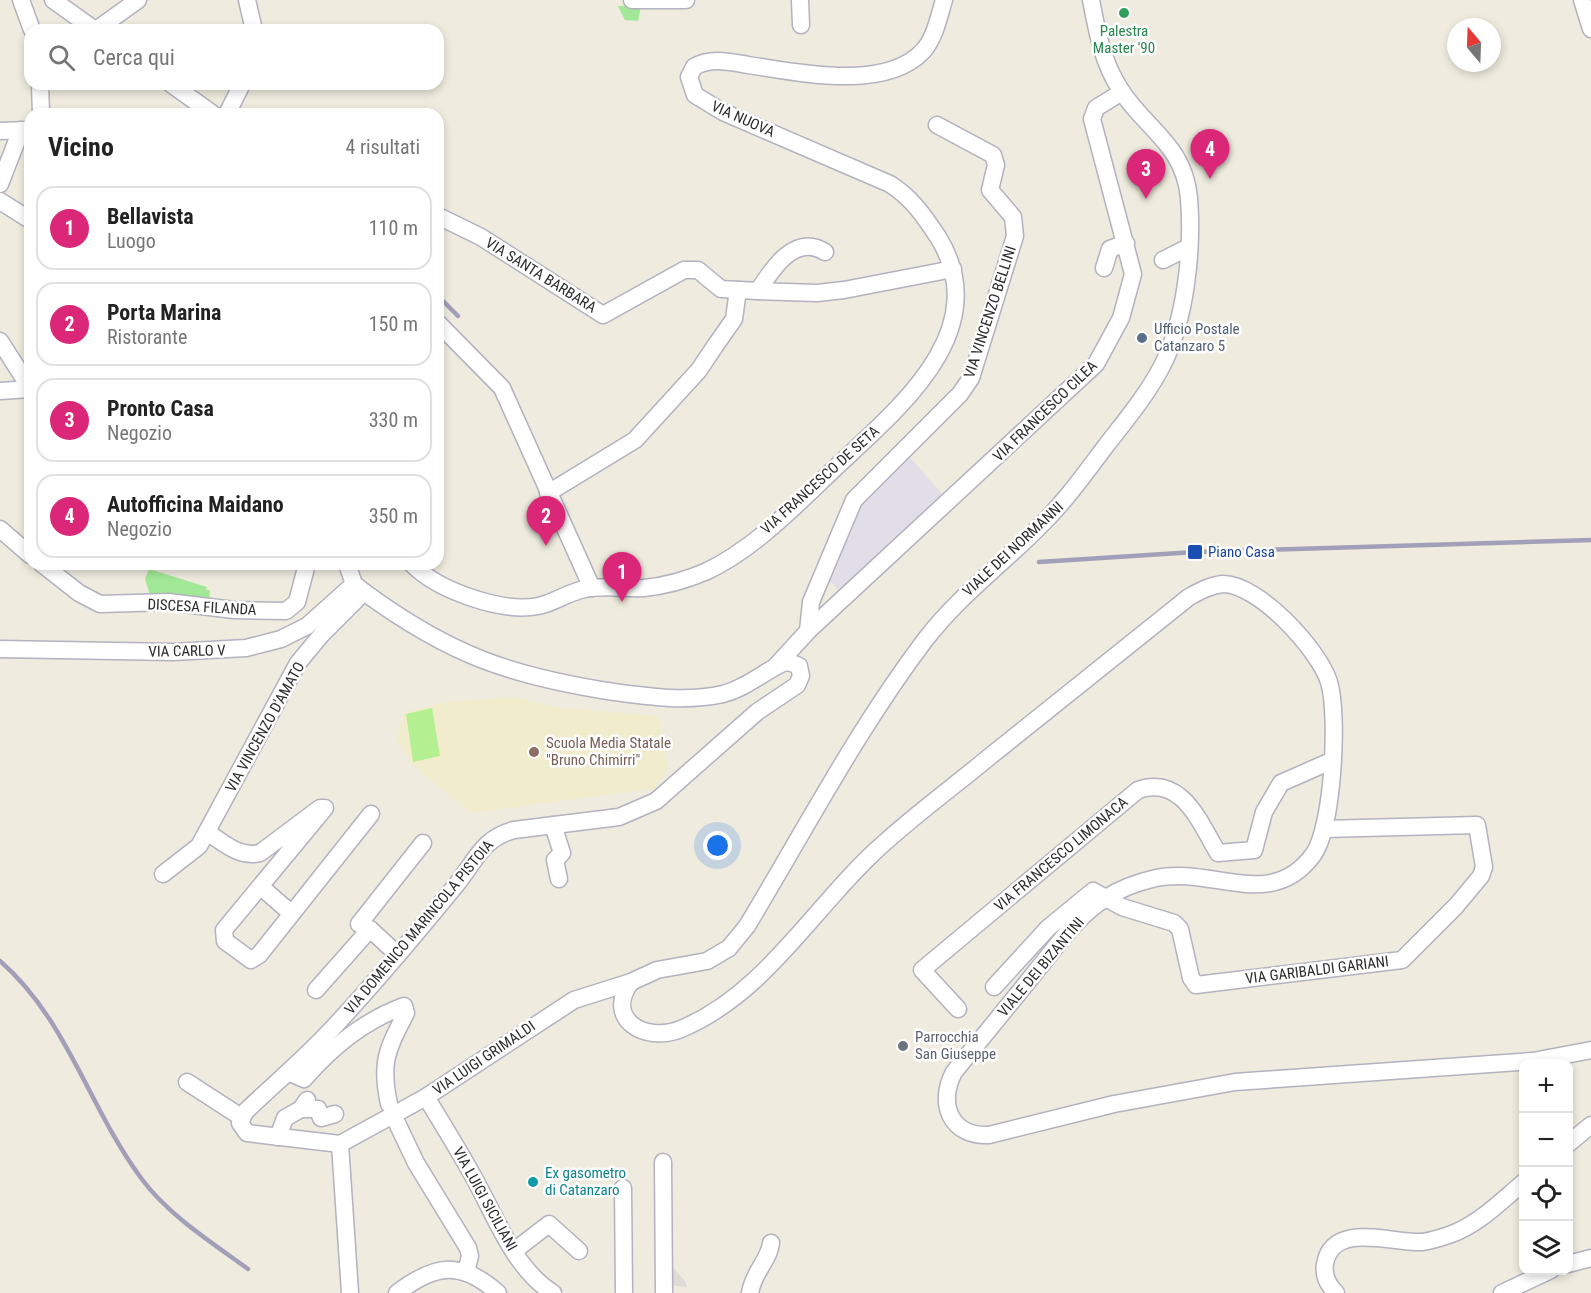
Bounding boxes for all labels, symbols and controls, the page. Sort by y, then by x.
marker: Palestra Master '90 [1117,6,1131,20]
north arrow [1447,18,1501,72]
place label: Palestra Master '90 [1093,22,1155,57]
search box [24,24,444,90]
icon: search [45,41,78,74]
text: Cerca qui [93,45,175,70]
street label: VIA NUOVA [709,97,778,141]
pin: 4 [1190,130,1230,179]
text: Vicino [48,132,114,162]
text: 4 risultati [345,135,420,159]
pin: 3 [1126,150,1166,199]
text: Bellavista [107,204,194,229]
text: 1 [64,216,75,240]
text: 110 m [369,216,418,240]
text: Luogo [107,229,156,253]
street label: VIA SANTA BARBARA [482,234,600,317]
street label: VIA VINCENZO BELLINI [960,244,1020,380]
text: Porta Marina [107,300,221,325]
text: 2 [64,312,75,336]
text: 150 m [369,312,418,336]
place label: Ufficio Postale Catanzaro 5 [1154,320,1240,355]
text: Ristorante [107,325,187,349]
marker: Ufficio Postale Catanzaro 5 [1135,331,1149,345]
street label: VIA FRANCESCO CILEA [989,356,1101,465]
text: Pronto Casa [107,396,214,421]
text: 3 [64,408,75,432]
text: 330 m [369,408,418,432]
text: Negozio [107,421,172,445]
street label: VIA FRANCESCO DE SETA [757,422,883,538]
text: Autofficina Maidano [107,492,284,517]
pin: 2 [526,496,566,546]
street label: VIALE DEI NORMANNI [959,498,1067,600]
text: 4 [64,504,75,528]
text: 350 m [369,504,418,528]
text: Negozio [107,517,172,541]
marker: Piano Casa [1186,543,1204,561]
place label: Piano Casa [1208,543,1275,561]
pin: 1 [602,552,642,602]
street label: DISCESA FILANDA [147,595,257,619]
street label: VIA CARLO V [148,641,226,661]
street label: VIA VINCENZO D'AMATO [222,659,308,795]
place label: Scuola Media Statale "Bruno Chimirri" [546,734,671,769]
marker: Scuola Media Statale "Bruno Chimirri" [527,745,541,759]
street label: VIA FRANCESCO LIMONACA [991,793,1132,915]
your location [703,831,732,860]
street label: VIA DOMENICO MARINCOLA PISTOIA [341,836,497,1018]
street label: VIALE DEI BIZANTINI [994,914,1088,1020]
street label: VIA GARIBALDI GARIANI [1244,952,1390,988]
street label: VIA LUIGI GRIMALDI [429,1017,539,1099]
place label: Parrocchia San Giuseppe [915,1028,996,1063]
marker: Parrocchia San Giuseppe [896,1039,910,1053]
map controls [1519,1059,1573,1275]
button: + [1519,1059,1573,1113]
button: − [1519,1113,1573,1167]
street label: VIA LUIGI SICILIANI [449,1144,521,1254]
place label: Ex gasometro di Catanzaro [545,1164,626,1199]
button: locate [1519,1167,1573,1221]
marker: Ex gasometro di Catanzaro [526,1175,540,1189]
button: layers [1519,1221,1573,1275]

